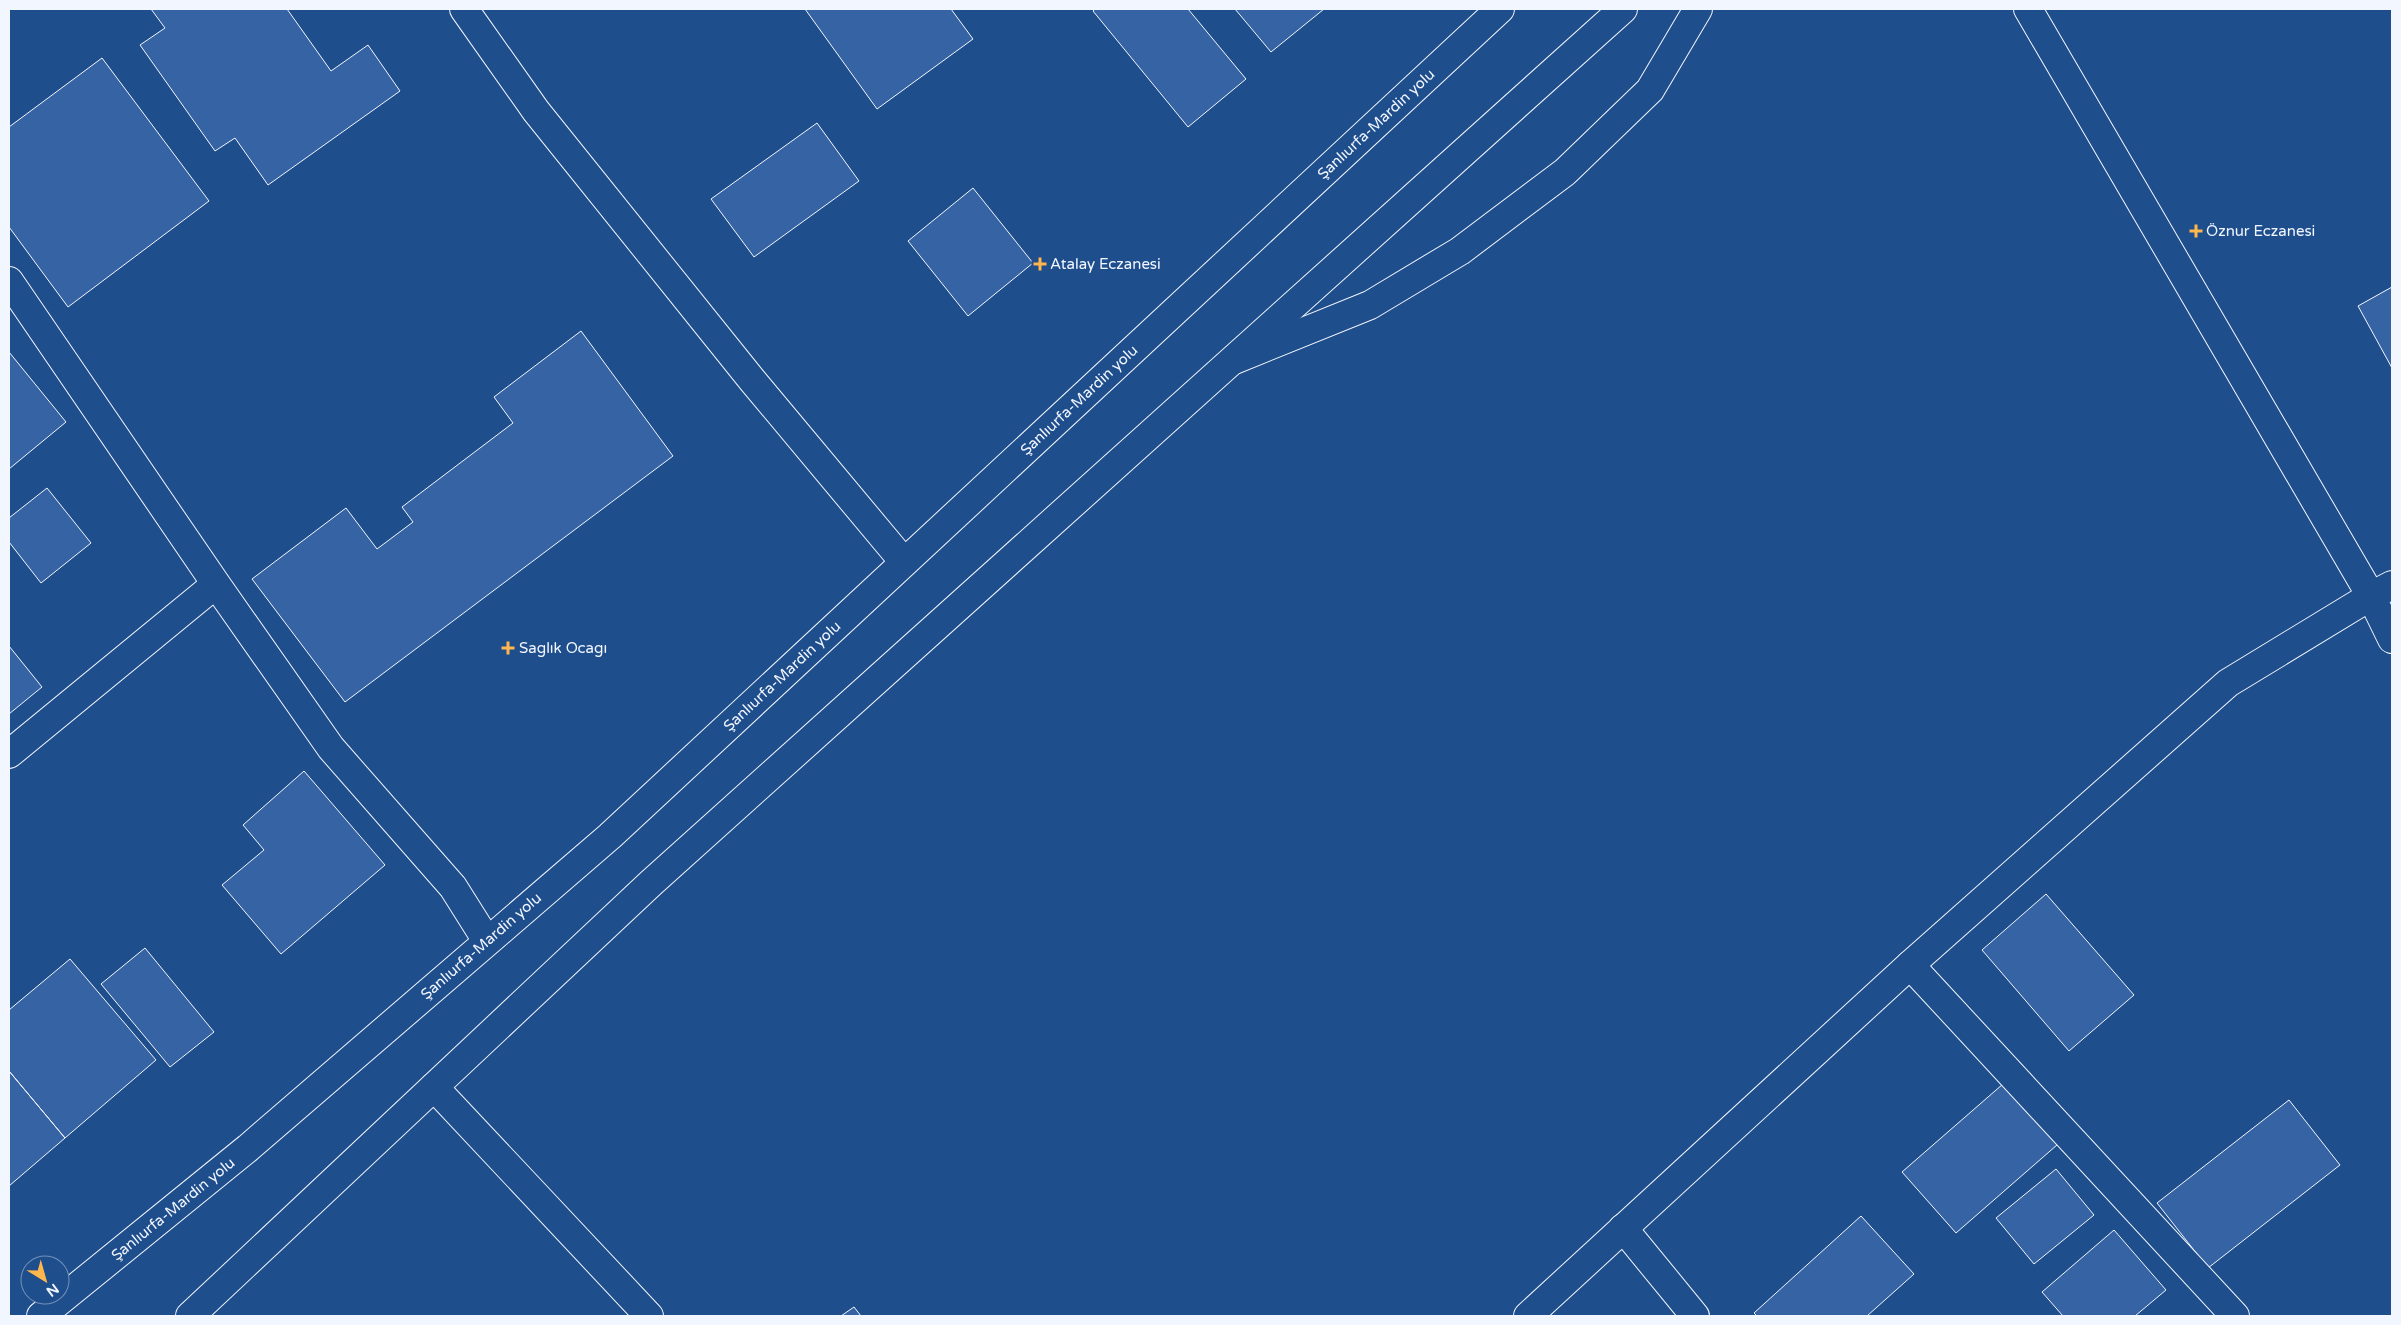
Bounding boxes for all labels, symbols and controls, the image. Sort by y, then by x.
street label: Şanlıurfa-Mardin yolu [1314,65,1438,183]
place label: Öznur Eczanesi [2206,222,2315,240]
marker: Öznur Eczanesi [2190,225,2202,237]
place label: Atalay Eczanesi [1050,255,1161,273]
marker: Atalay Eczanesi [1034,258,1046,270]
street label: Şanlıurfa-Mardin yolu [1017,341,1141,459]
street label: Şanlıurfa-Mardin yolu [720,617,844,735]
place label: Saglık Ocagı [519,639,607,657]
marker: Saglık Ocagı [501,641,515,655]
street label: Şanlıurfa-Mardin yolu [417,889,545,1003]
street label: Şanlıurfa-Mardin yolu [108,1154,238,1264]
north arrow [20,1255,70,1305]
text: N [43,1280,62,1300]

